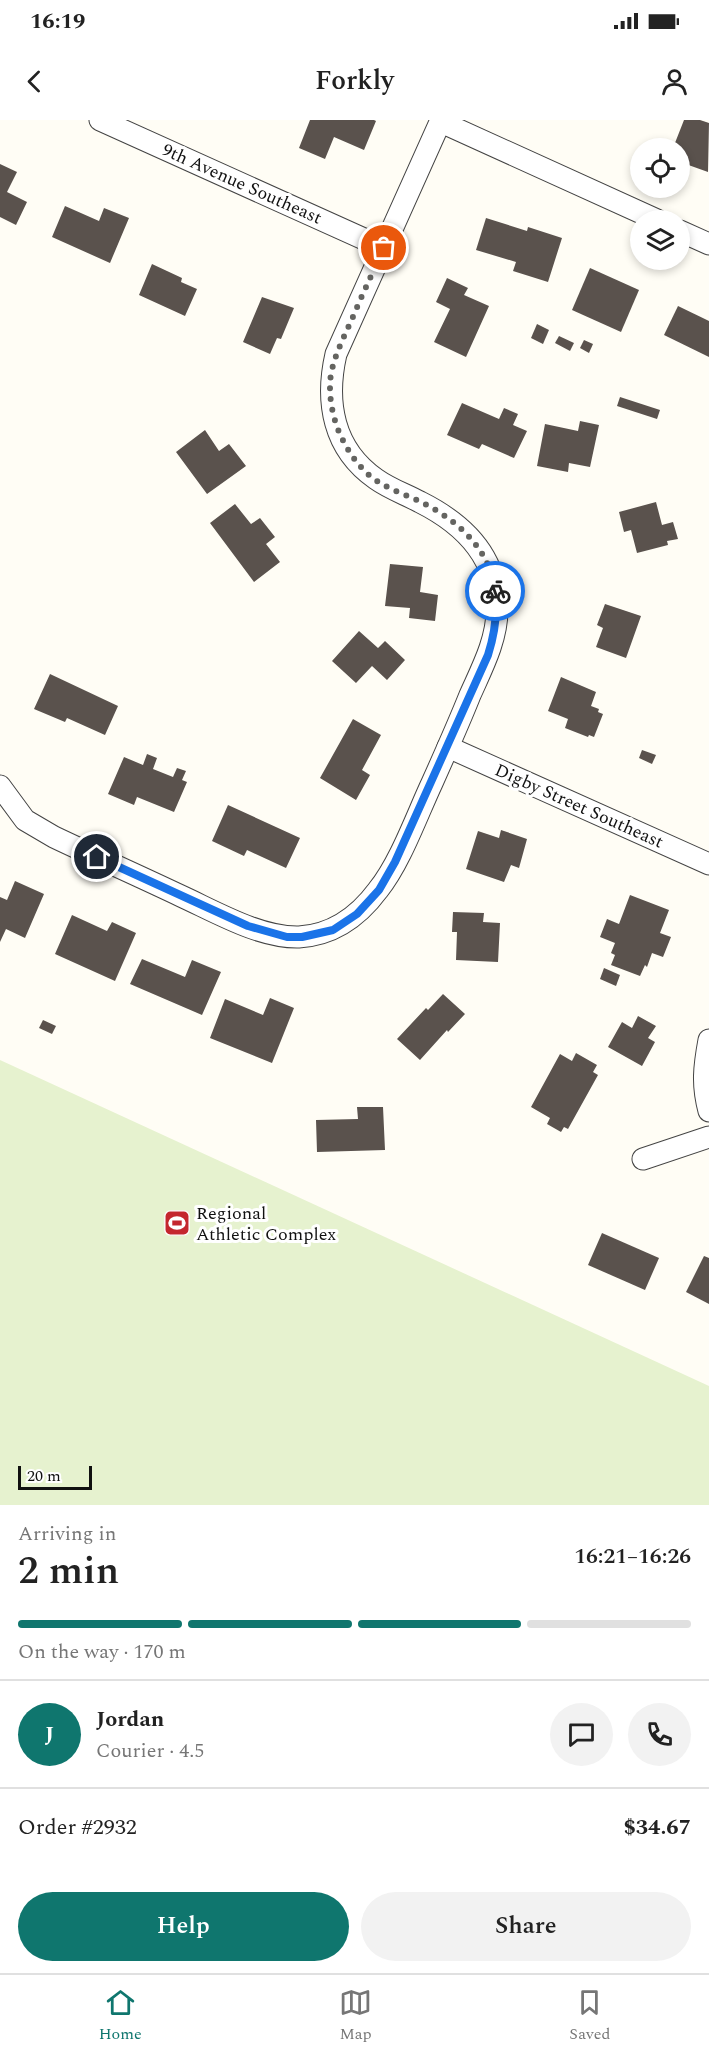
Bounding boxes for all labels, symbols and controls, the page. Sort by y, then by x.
text: 16:19 [30,5,85,38]
text: Forkly [315,60,394,102]
icon: back [18,65,51,98]
icon: person [658,65,691,98]
street label: 9th Avenue Southeast [158,137,326,231]
map controls [630,138,690,270]
button: locate [630,138,690,198]
button: layers [630,210,690,270]
pin [358,222,409,273]
icon: bag [367,231,400,264]
courier [465,561,525,621]
icon: bike [479,575,512,608]
street label: Digby Street Southeast [490,757,668,855]
pin [71,831,122,882]
icon: home [80,840,113,873]
place label: Regional Athletic Complex [196,1200,336,1248]
sports icon: Regional Athletic Complex [162,1208,192,1238]
scale bar [18,1463,92,1490]
text: 20 m [27,1464,61,1488]
text: Arriving in [18,1519,116,1549]
text: 16:21–16:26 [574,1540,691,1573]
text: 2 min [18,1542,119,1601]
text: On the way · 170 m [18,1637,186,1667]
text: Jordan [96,1703,164,1736]
button: chat [550,1703,613,1766]
button: phone [628,1703,691,1766]
text: J [45,1718,54,1751]
text: Courier · 4.5 [96,1736,204,1766]
text: Order #2932 [18,1811,137,1844]
text: $34.67 [623,1811,691,1844]
button: Help [18,1892,349,1961]
button: Share [361,1892,691,1961]
tab: Home [99,1986,142,2046]
tab: Map [339,1986,372,2046]
tab: Saved [569,1986,610,2046]

